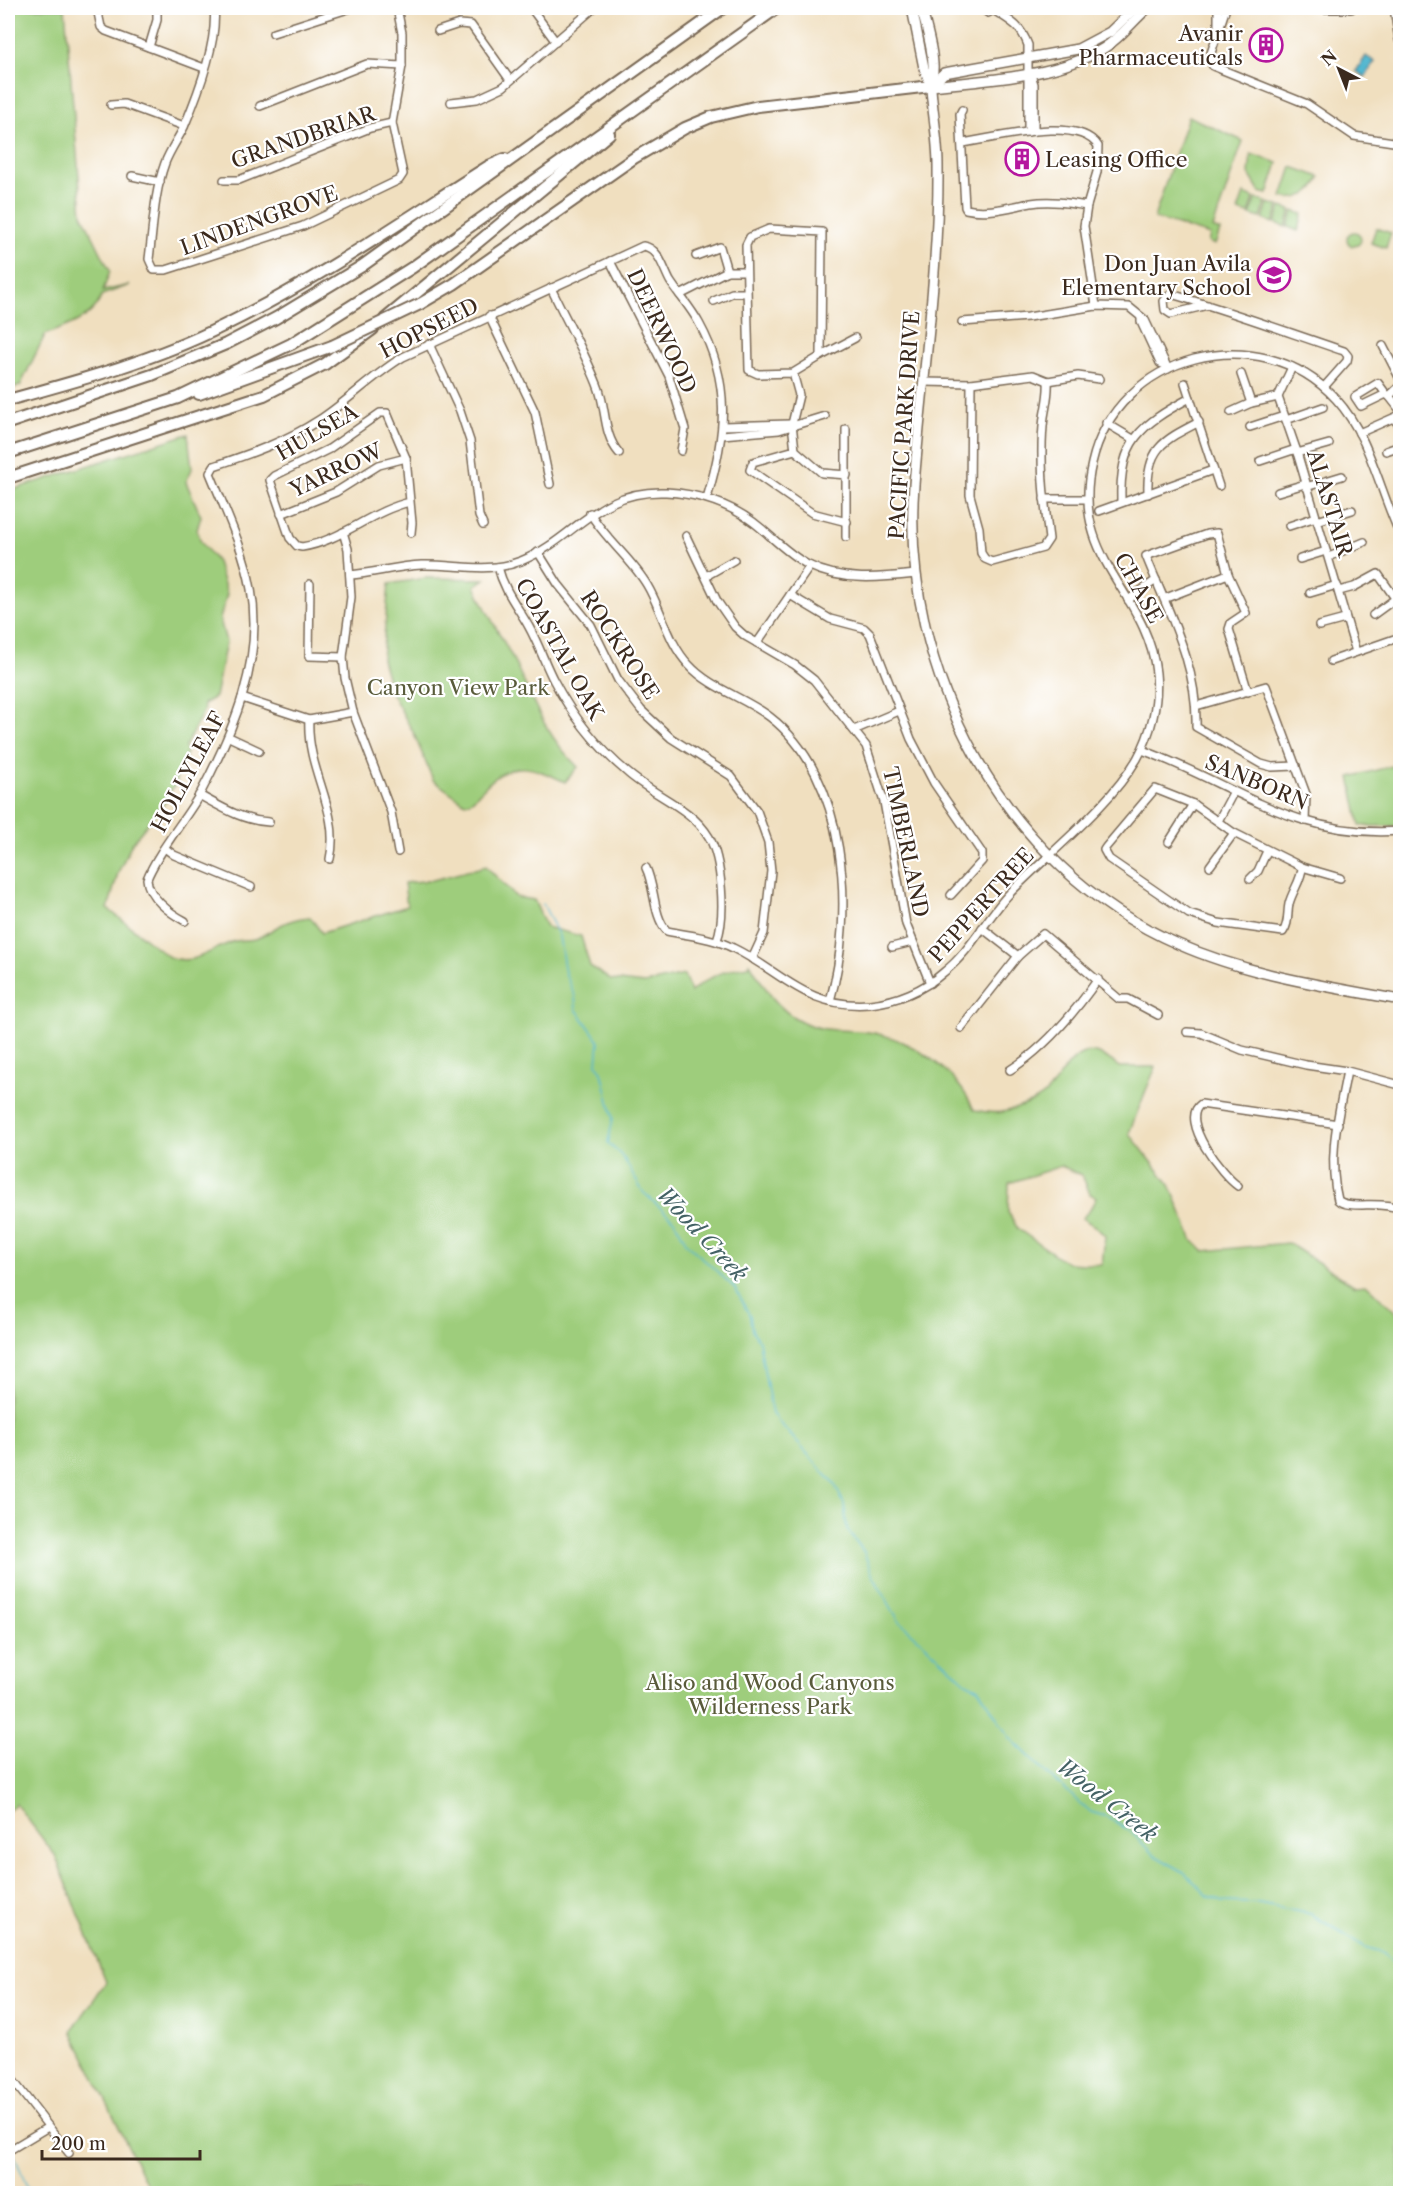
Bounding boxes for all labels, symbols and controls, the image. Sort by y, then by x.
place label: Avanir Pharmaceuticals [1078,21,1243,70]
building icon: Avanir Pharmaceuticals [1248,27,1284,63]
north arrow [1309,39,1369,99]
text: N [1317,46,1341,70]
street label: GRANDBRIAR [228,100,380,173]
building icon: Leasing Office [1004,141,1040,177]
place label: Leasing Office [1045,147,1187,172]
street label: LINDENGROVE [177,180,341,260]
place label: Don Juan Avila Elementary School [1061,251,1252,300]
school or university icon: Don Juan Avila Elementary School [1256,257,1292,293]
street label: DEERWOOD [622,265,702,397]
street label: HOPSEED [375,292,483,364]
street label: PACIFIC PARK DRIVE [884,310,924,540]
street label: HULSEA [272,398,363,465]
street label: YARROW [285,437,387,503]
street label: ALASTAIR [1302,446,1359,561]
street label: CHASE [1109,548,1169,628]
street label: COASTAL OAK [511,574,610,725]
street label: ROCKROSE [576,586,664,704]
park label: Canyon View Park [367,675,550,700]
street label: HOLLYLEAF [146,707,230,837]
street label: SANBORN [1202,749,1312,815]
street label: TIMBERLAND [878,765,934,919]
street label: PEPPERTREE [923,843,1039,967]
water label: Wood Creek [651,1181,753,1288]
park label: Aliso and Wood Canyons Wilderness Park [644,1670,895,1719]
water label: Wood Creek [1051,1752,1163,1848]
scale bar [42,2123,200,2161]
text: 200 m [51,2133,106,2155]

